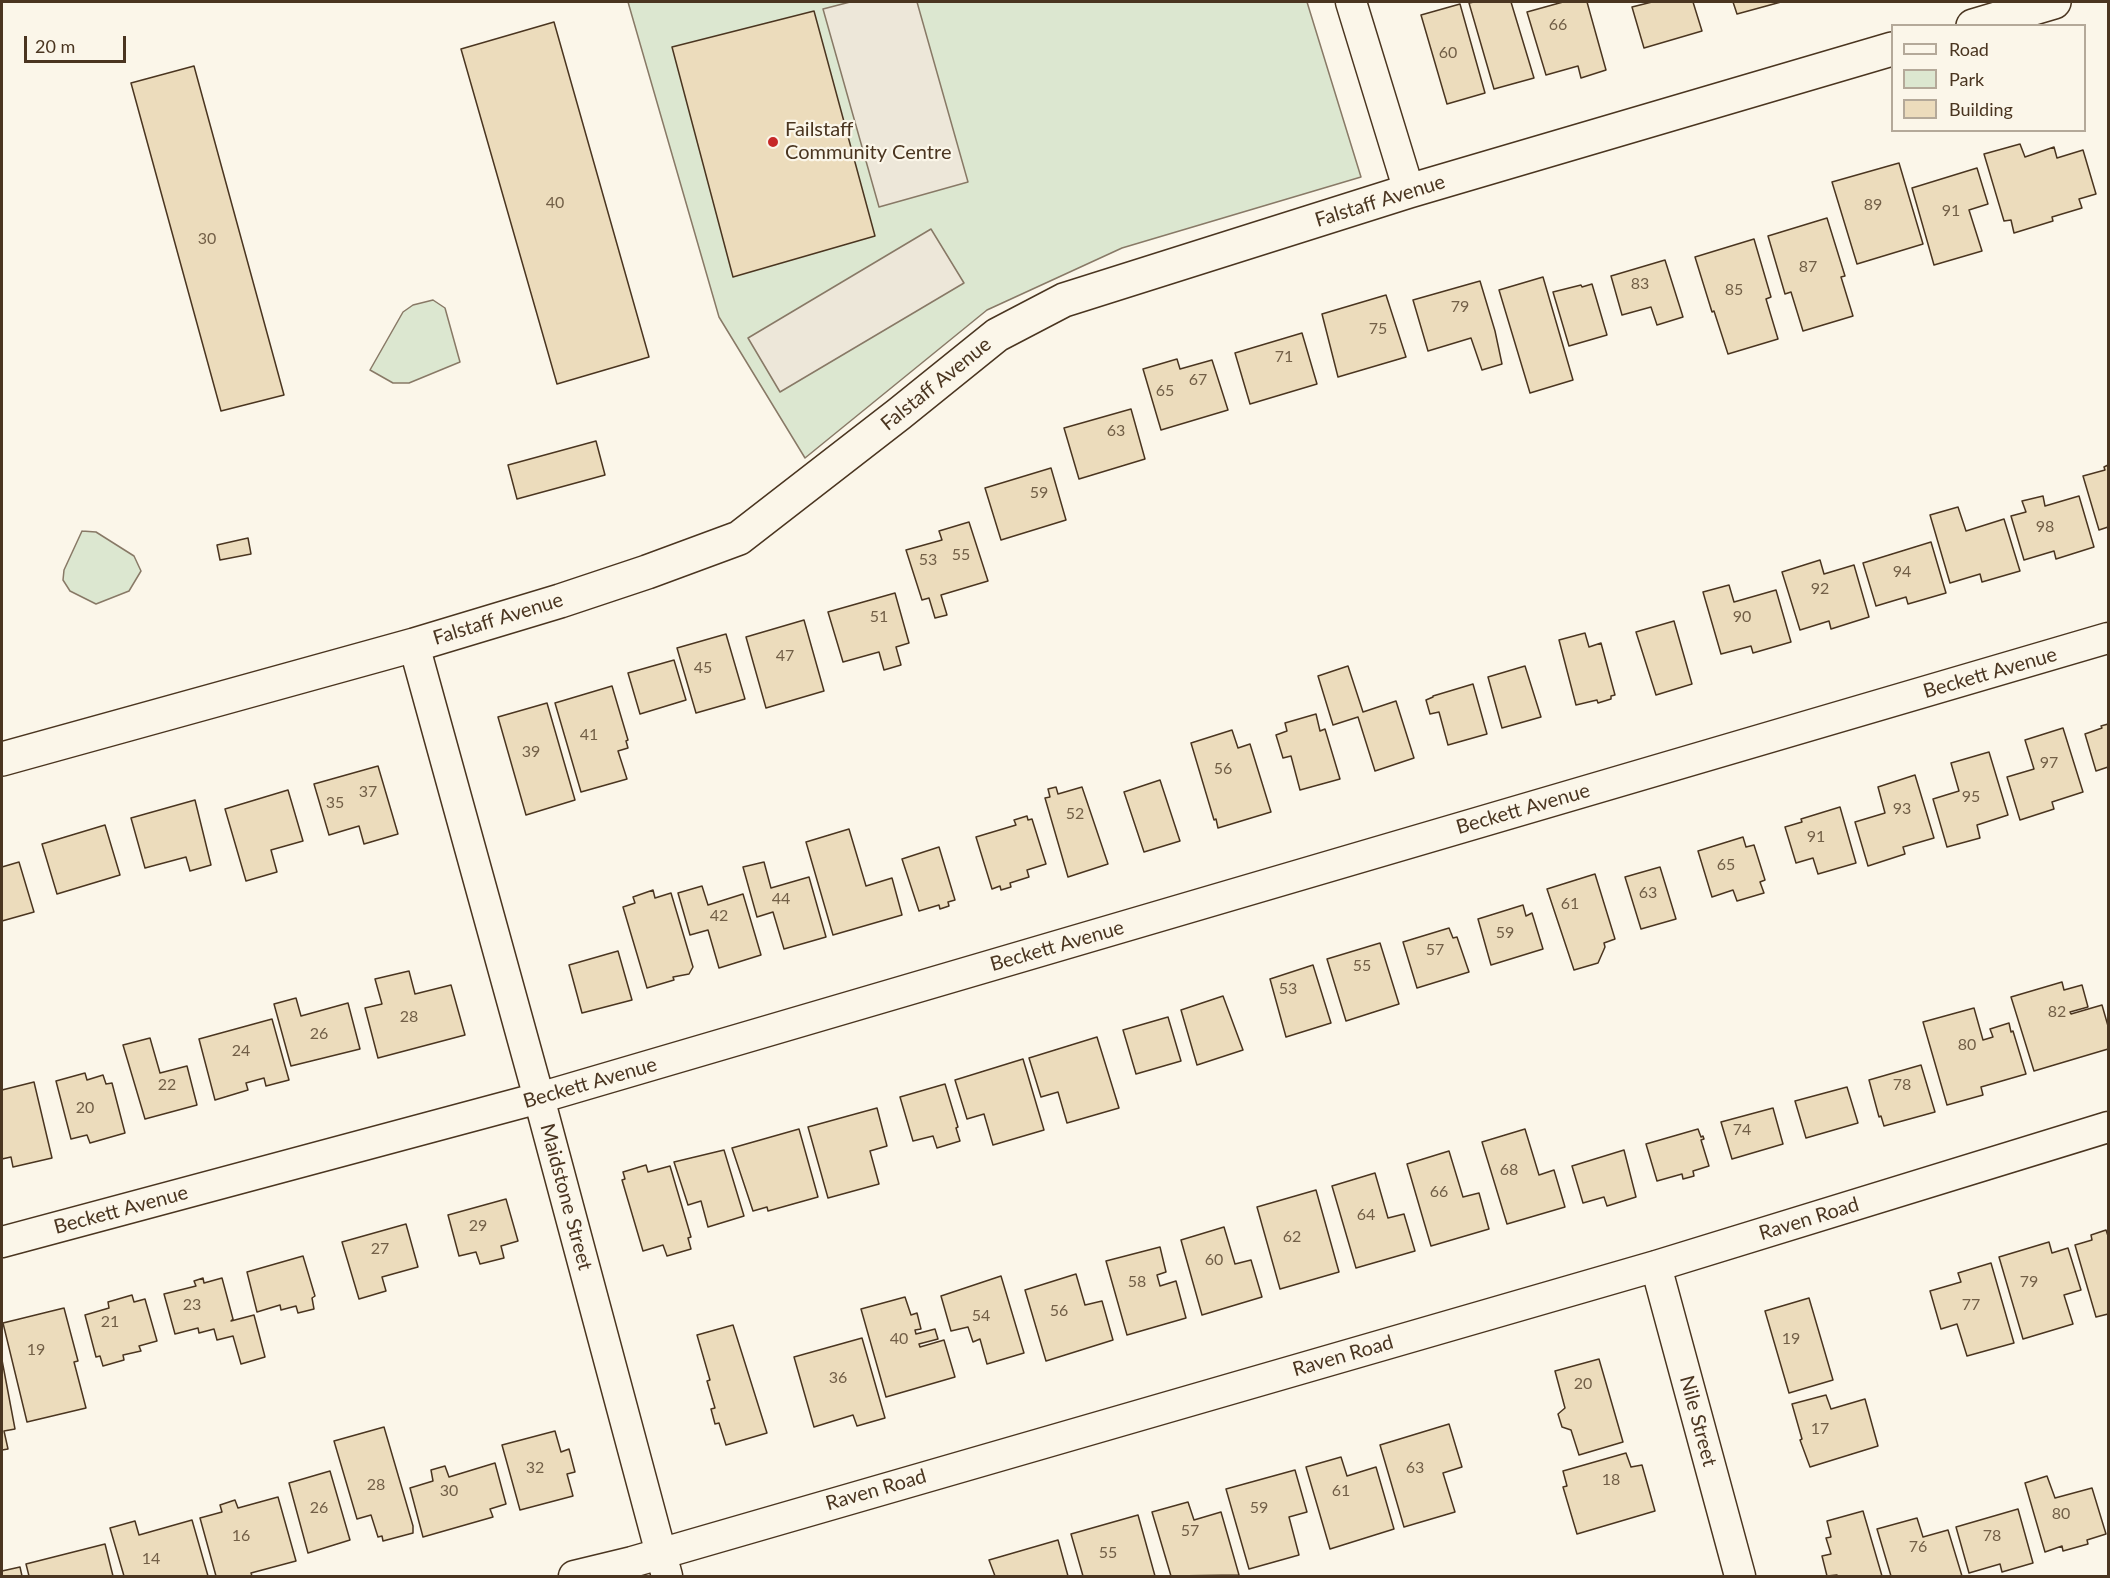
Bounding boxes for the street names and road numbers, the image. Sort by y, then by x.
street label: Falstaff Avenue [1312,170,1448,232]
street label: Falstaff Avenue [876,332,996,436]
street label: Falstaff Avenue [430,588,566,650]
street label: Beckett Avenue [1920,642,2060,704]
street label: Beckett Avenue [1453,778,1593,840]
street label: Beckett Avenue [987,915,1127,977]
street label: Beckett Avenue [520,1052,660,1114]
street label: Maidstone Street [535,1121,597,1273]
street label: Beckett Avenue [51,1181,191,1239]
street label: Raven Road [1756,1192,1862,1246]
street label: Raven Road [1290,1330,1396,1382]
street label: Nile Street [1674,1373,1722,1469]
street label: Raven Road [823,1464,929,1516]

